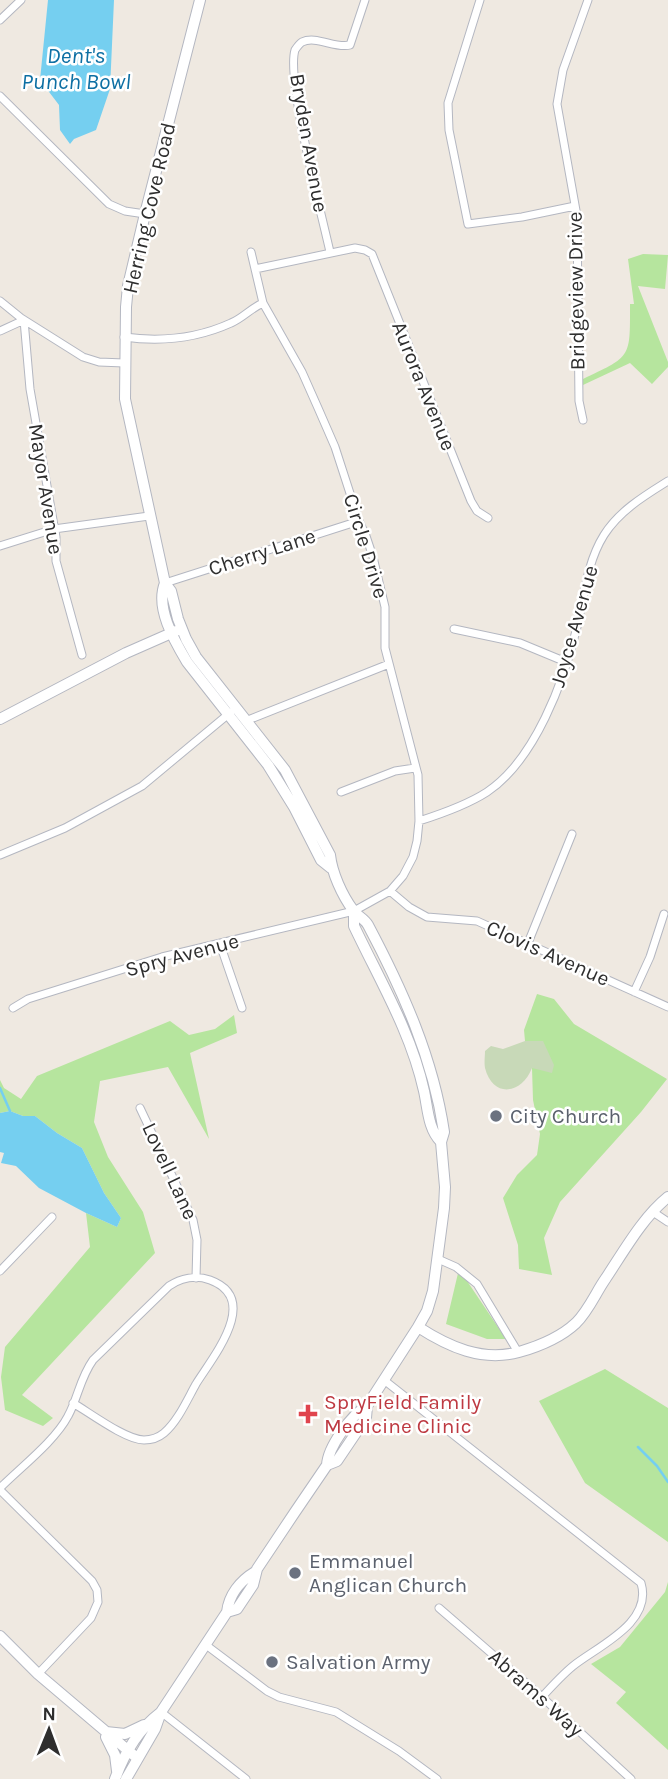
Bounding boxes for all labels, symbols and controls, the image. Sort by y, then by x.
water label: Dent's Punch Bowl [21,42,131,95]
street label: Bryden Avenue [285,72,333,214]
street label: Herring Cove Road [118,120,180,296]
street label: Bridgeview Drive [563,211,589,371]
street label: Aurora Avenue [387,318,461,454]
street label: Mayor Avenue [24,422,68,556]
street label: Circle Drive [339,491,393,601]
street label: Cherry Lane [205,523,319,581]
street label: Joyce Avenue [545,562,603,690]
street label: Clovis Avenue [483,915,613,991]
street label: Spry Avenue [123,928,241,982]
place label: City Church [510,1104,621,1128]
marker: City Church [488,1108,504,1124]
street label: Lovell Lane [137,1119,203,1223]
place label: SpryField Family Medicine Clinic [324,1390,482,1438]
marker: SpryField Family Medicine Clinic [298,1404,318,1424]
place label: Emmanuel Anglican Church [309,1549,467,1597]
marker: Emmanuel Anglican Church [287,1565,303,1581]
street label: Abrams Way [484,1644,588,1742]
place label: Salvation Army [286,1650,431,1674]
marker: Salvation Army [264,1654,280,1670]
north arrow [14,1695,84,1765]
text: N [42,1703,56,1725]

